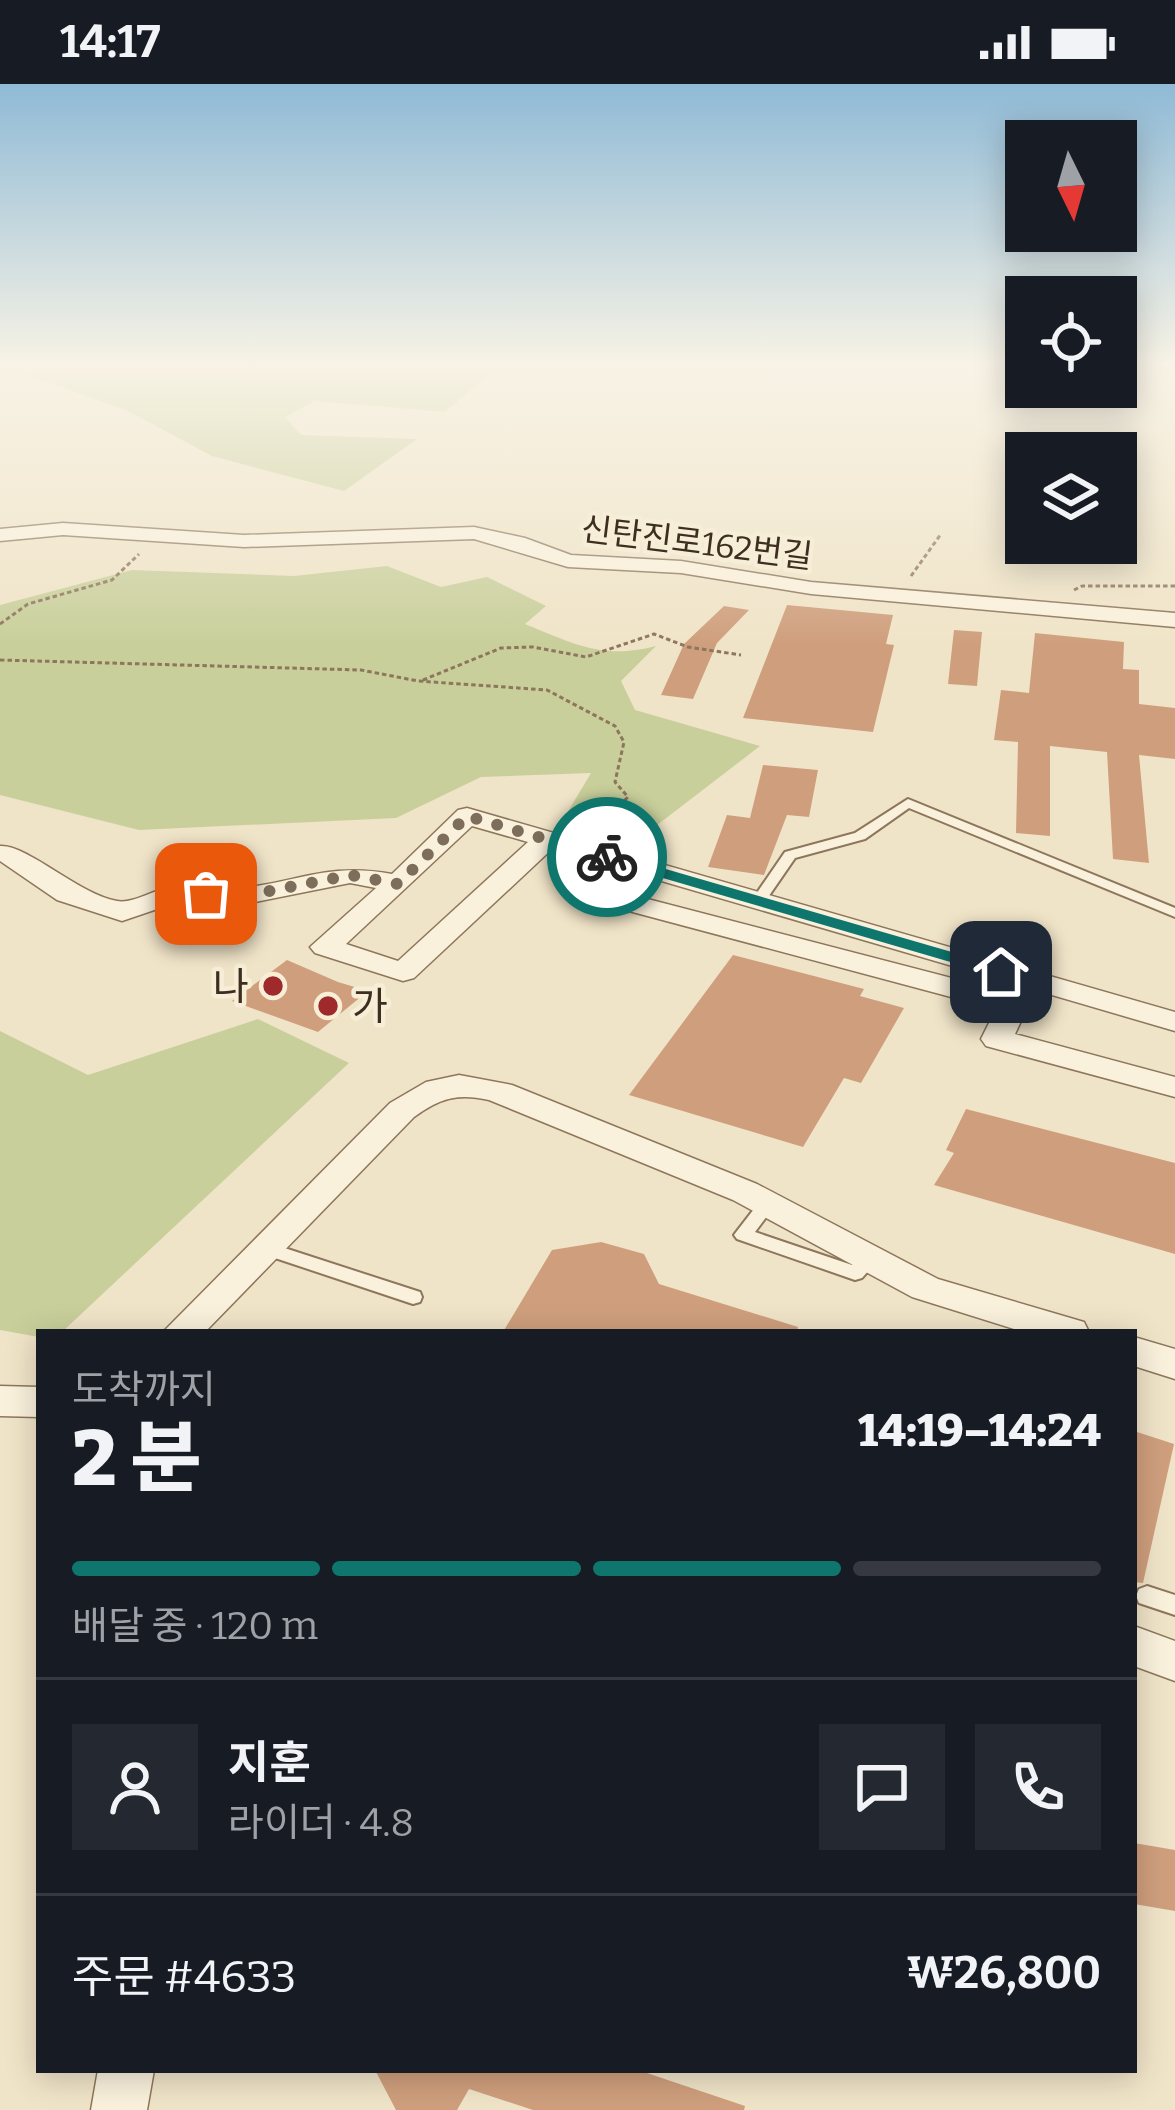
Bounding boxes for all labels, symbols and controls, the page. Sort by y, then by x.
text: 14:17 [60,15,161,69]
north arrow [1005,120,1137,252]
map controls [1005,120,1137,564]
button: locate [1005,276,1137,408]
button: layers [1005,432,1137,564]
street label: 신탄진로162번길 [579,509,815,577]
courier [547,797,667,917]
icon: bike [574,824,640,890]
pin [155,843,257,945]
icon: bag [173,861,239,927]
pin [950,921,1052,1023]
icon: home [968,939,1034,1005]
place label: 나 [213,964,249,1010]
marker: 나 [260,973,286,999]
place label: 가 [352,984,388,1030]
marker: 가 [315,993,341,1019]
text: 도착까지 [72,1367,216,1413]
text: 14:19–14:24 [858,1404,1101,1458]
text: 2 분 [72,1412,202,1506]
text: 배달 중 · 120 m [72,1603,318,1649]
button: person [72,1724,198,1850]
button: chat [819,1724,945,1850]
button: phone [975,1724,1101,1850]
text: 지훈 [228,1736,311,1790]
text: 라이더 · 4.8 [228,1800,414,1846]
text: ₩26,800 [907,1946,1101,2000]
text: 주문 #4633 [72,1950,296,2004]

